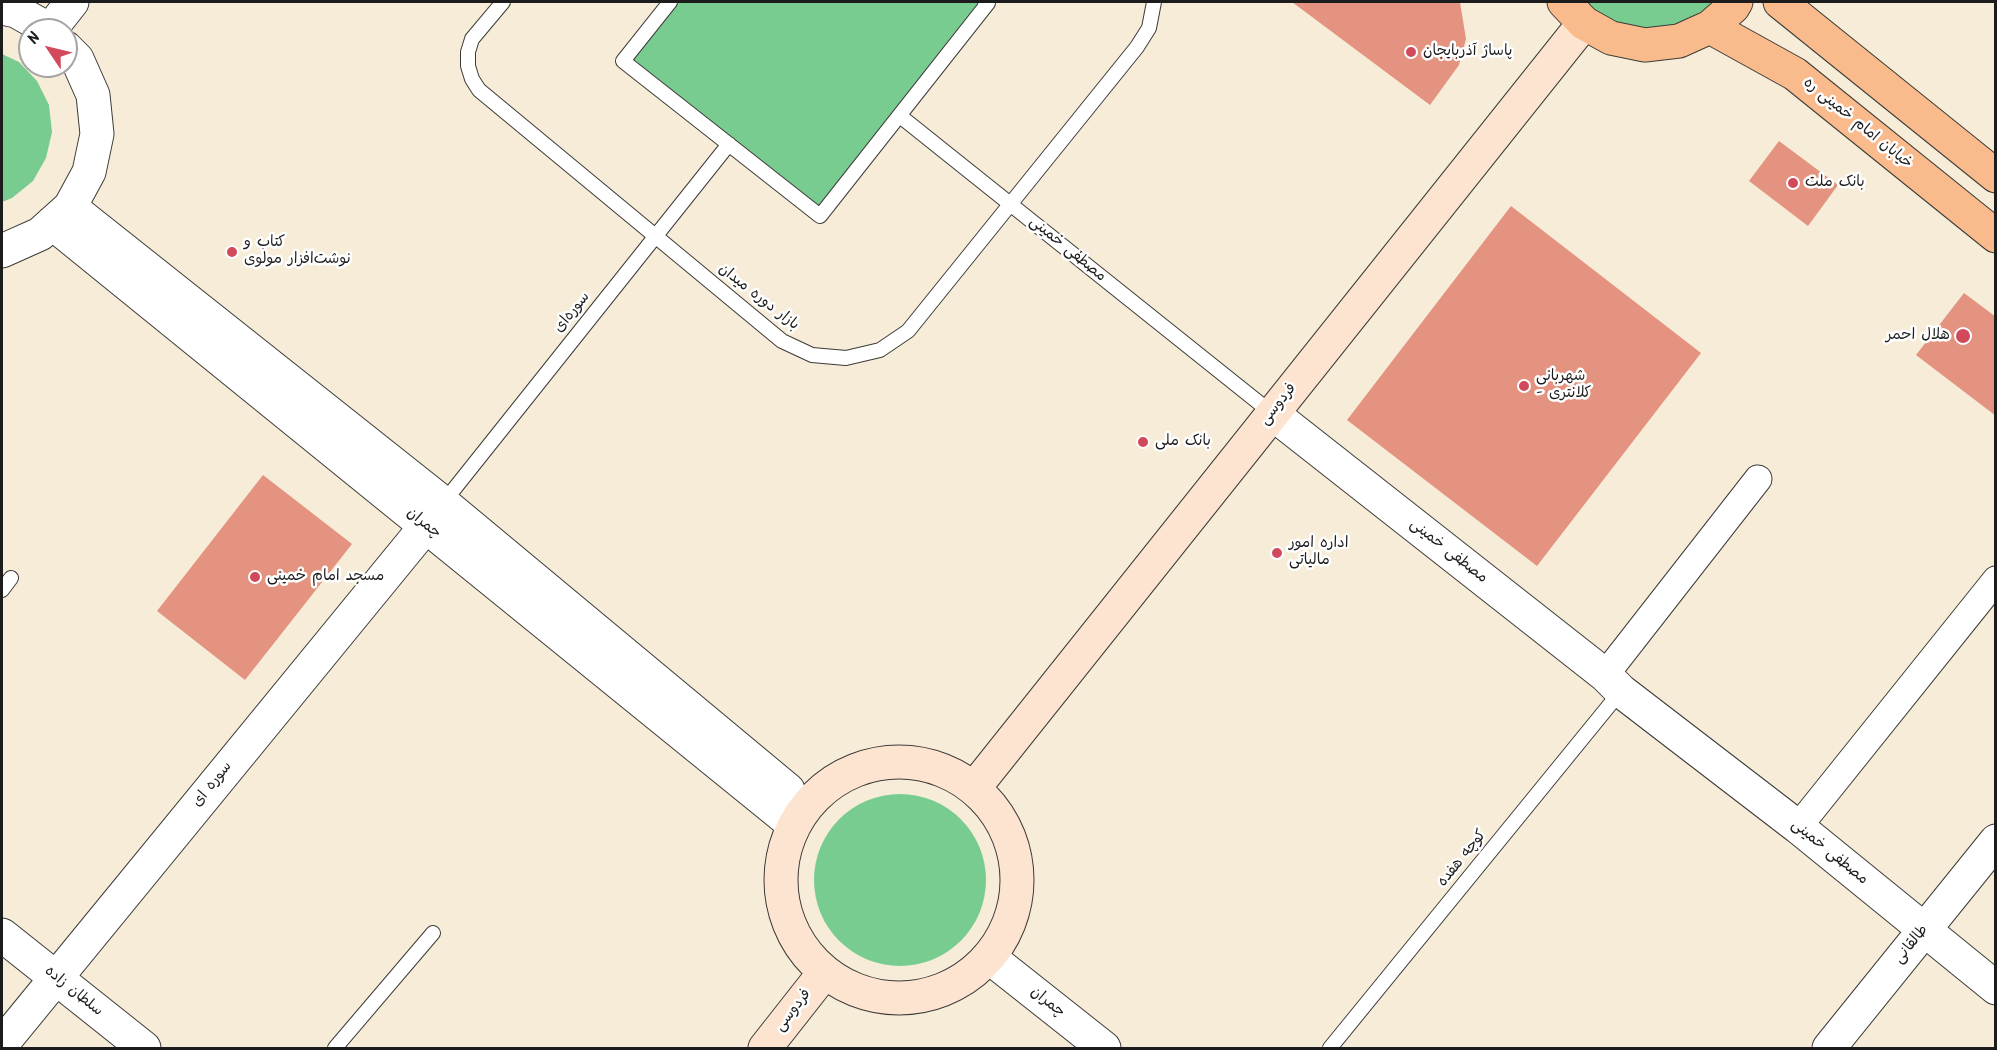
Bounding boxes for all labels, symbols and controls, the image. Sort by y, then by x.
north arrow [18,18,78,78]
text: N [21,27,48,50]
place label: پاساژ آذربایجان [1423,43,1512,61]
marker: پاساژ آذربایجان [1404,45,1418,59]
street label: خیابان امام خمینی ره [1799,74,1915,174]
place label: بانک ملت [1805,174,1865,192]
marker: بانک ملت [1786,176,1800,190]
street label: مصطفی خمینی [1025,214,1109,286]
place label: کتاب و نوشت‌افزار مولوی [244,234,351,269]
marker: کتاب و نوشت‌افزار مولوی [225,245,239,259]
street label: بازار دوره میدان [714,261,802,335]
street label: سوره‌ای [551,289,595,337]
place label: هلال احمر [1886,327,1950,345]
marker: هلال احمر [1954,327,1972,345]
place label: شهربانی - کلانتری [1536,368,1591,403]
marker: شهربانی - کلانتری [1517,379,1531,393]
street label: فردوسی [1257,380,1301,430]
place label: بانک ملی [1155,433,1211,451]
marker: بانک ملی [1136,435,1150,449]
street label: چمران [402,505,444,543]
street label: مصطفی خمینی [1406,516,1490,588]
place label: اداره امور مالیاتی [1289,535,1348,570]
marker: اداره امور مالیاتی [1270,546,1284,560]
place label: مسجد امام خمینی [267,568,384,586]
marker: مسجد امام خمینی [248,570,262,584]
street label: سوره ای [189,759,237,811]
street label: مصطفی خمینی [1787,817,1871,889]
street label: کوچه هفده [1435,827,1491,891]
street label: طالقانی [1891,922,1933,968]
street label: سلطان زاده [40,963,106,1021]
street label: چمران [1026,984,1068,1022]
street label: فردوسی [772,986,816,1036]

